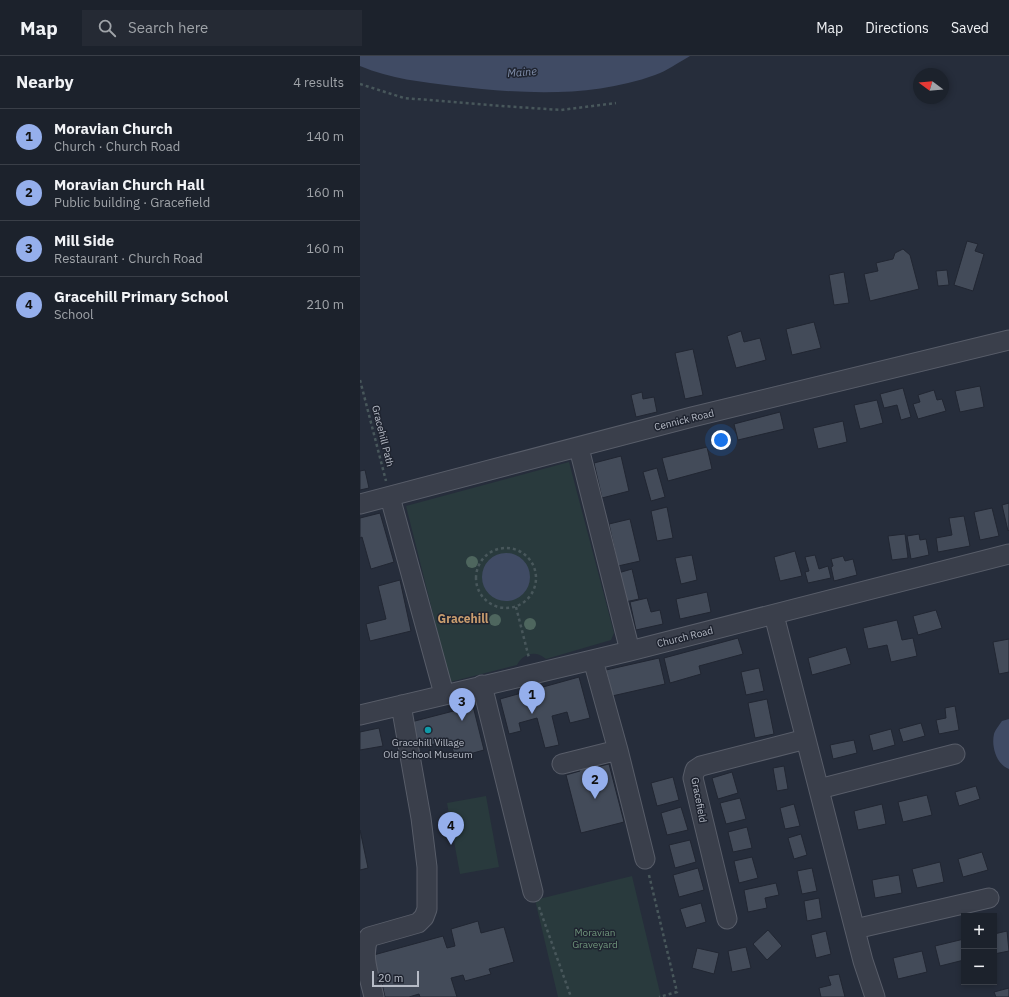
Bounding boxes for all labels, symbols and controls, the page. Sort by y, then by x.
search box [82,10,362,46]
text: Map [20,16,58,40]
icon: search [96,17,118,39]
text: Search here [128,18,208,37]
text: Map [816,19,843,37]
text: Directions [865,19,929,37]
text: Saved [951,19,989,37]
water label: Maine [507,64,538,80]
north arrow [913,68,949,104]
text: Nearby [16,71,74,93]
text: 4 results [293,74,344,91]
text: Moravian Church [54,119,173,138]
text: 1 [25,128,33,145]
text: 140 m [306,128,344,145]
text: Church · Church Road [54,138,180,155]
text: Moravian Church Hall [54,175,205,194]
text: 2 [25,184,33,201]
text: 160 m [306,184,344,201]
text: Public building · Gracefield [54,194,210,211]
text: Mill Side [54,231,114,250]
text: 3 [25,240,33,257]
text: 160 m [306,240,344,257]
text: Restaurant · Church Road [54,250,203,267]
text: Gracehill Primary School [54,287,228,306]
text: 4 [25,296,33,313]
text: 210 m [306,296,344,313]
text: School [54,306,94,323]
street label: Gracehill Path [369,404,397,468]
street label: Cennick Road [653,406,715,434]
your location [711,430,731,450]
district label: Gracehill [438,611,489,626]
street label: Church Road [656,624,714,650]
pin: 1 [519,681,545,714]
pin: 3 [449,688,475,721]
marker: Gracehill Village Old School Museum [423,725,433,735]
place label: Gracehill Village Old School Museum [383,736,473,761]
pin: 2 [582,766,608,799]
street label: Gracefield [688,776,710,824]
pin: 4 [438,812,464,845]
map controls [961,913,997,985]
button: + [961,913,997,949]
park label: Moravian Graveyard [572,926,618,951]
button: − [961,949,997,985]
scale bar [372,969,419,988]
text: 20 m [378,971,403,985]

